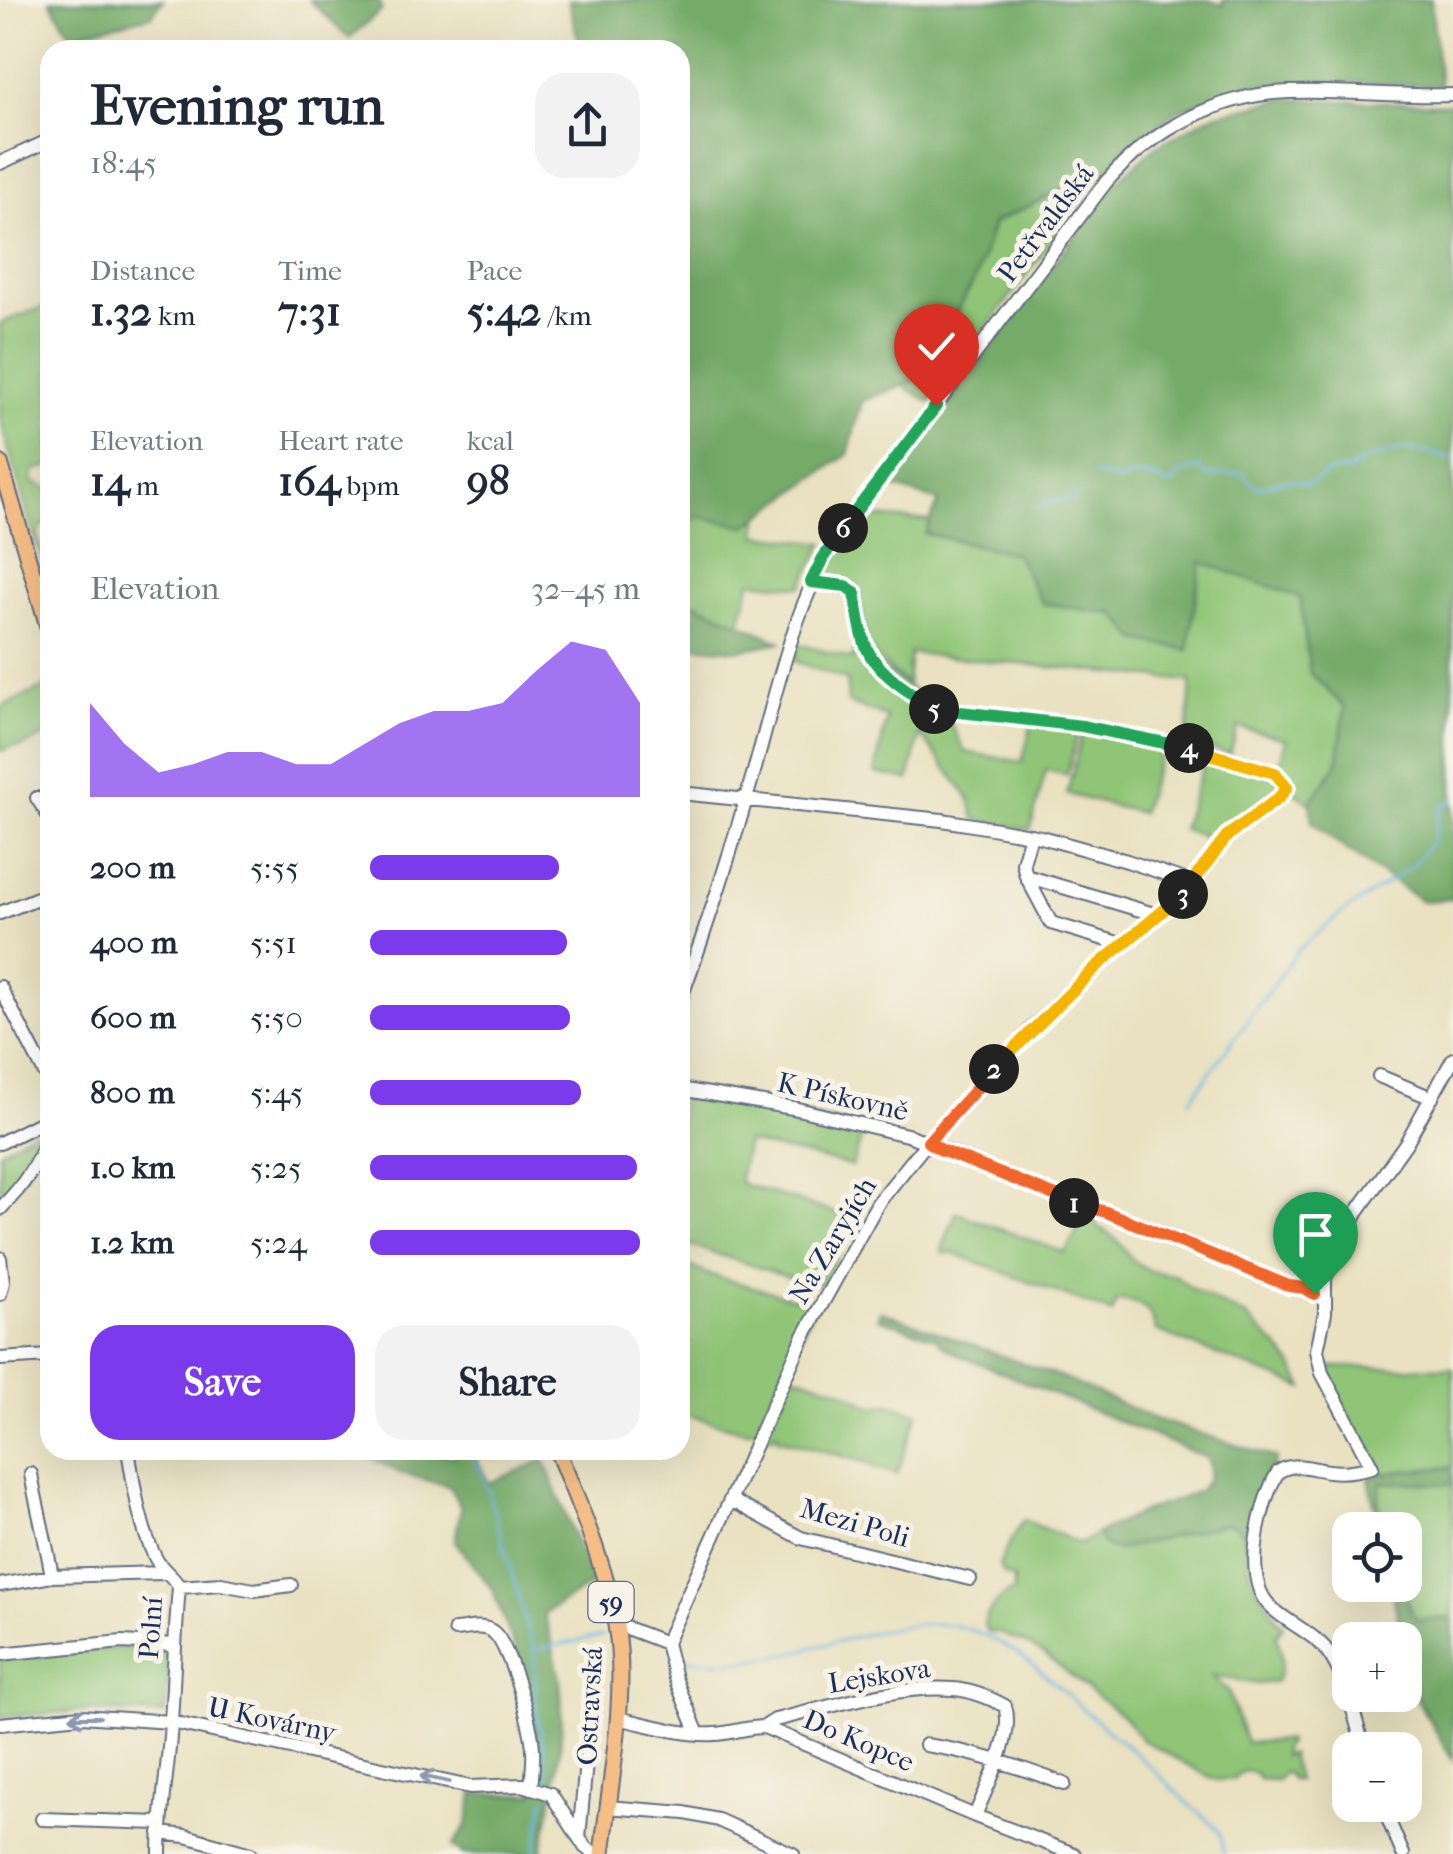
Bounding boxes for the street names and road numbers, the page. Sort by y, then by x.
street label: Petřvaldská [990,157,1101,289]
street label: K Pískovně [774,1065,912,1128]
street label: Na Zaryjích [782,1171,883,1309]
street label: Mezi Poli [796,1491,913,1554]
road number: 59 [588,1582,634,1622]
street label: Polní [132,1595,169,1660]
street label: Ostravská [570,1645,609,1766]
street label: Lejskova [826,1651,933,1700]
street label: U Kovárny [205,1690,340,1749]
street label: Do Kopce [798,1702,919,1779]

